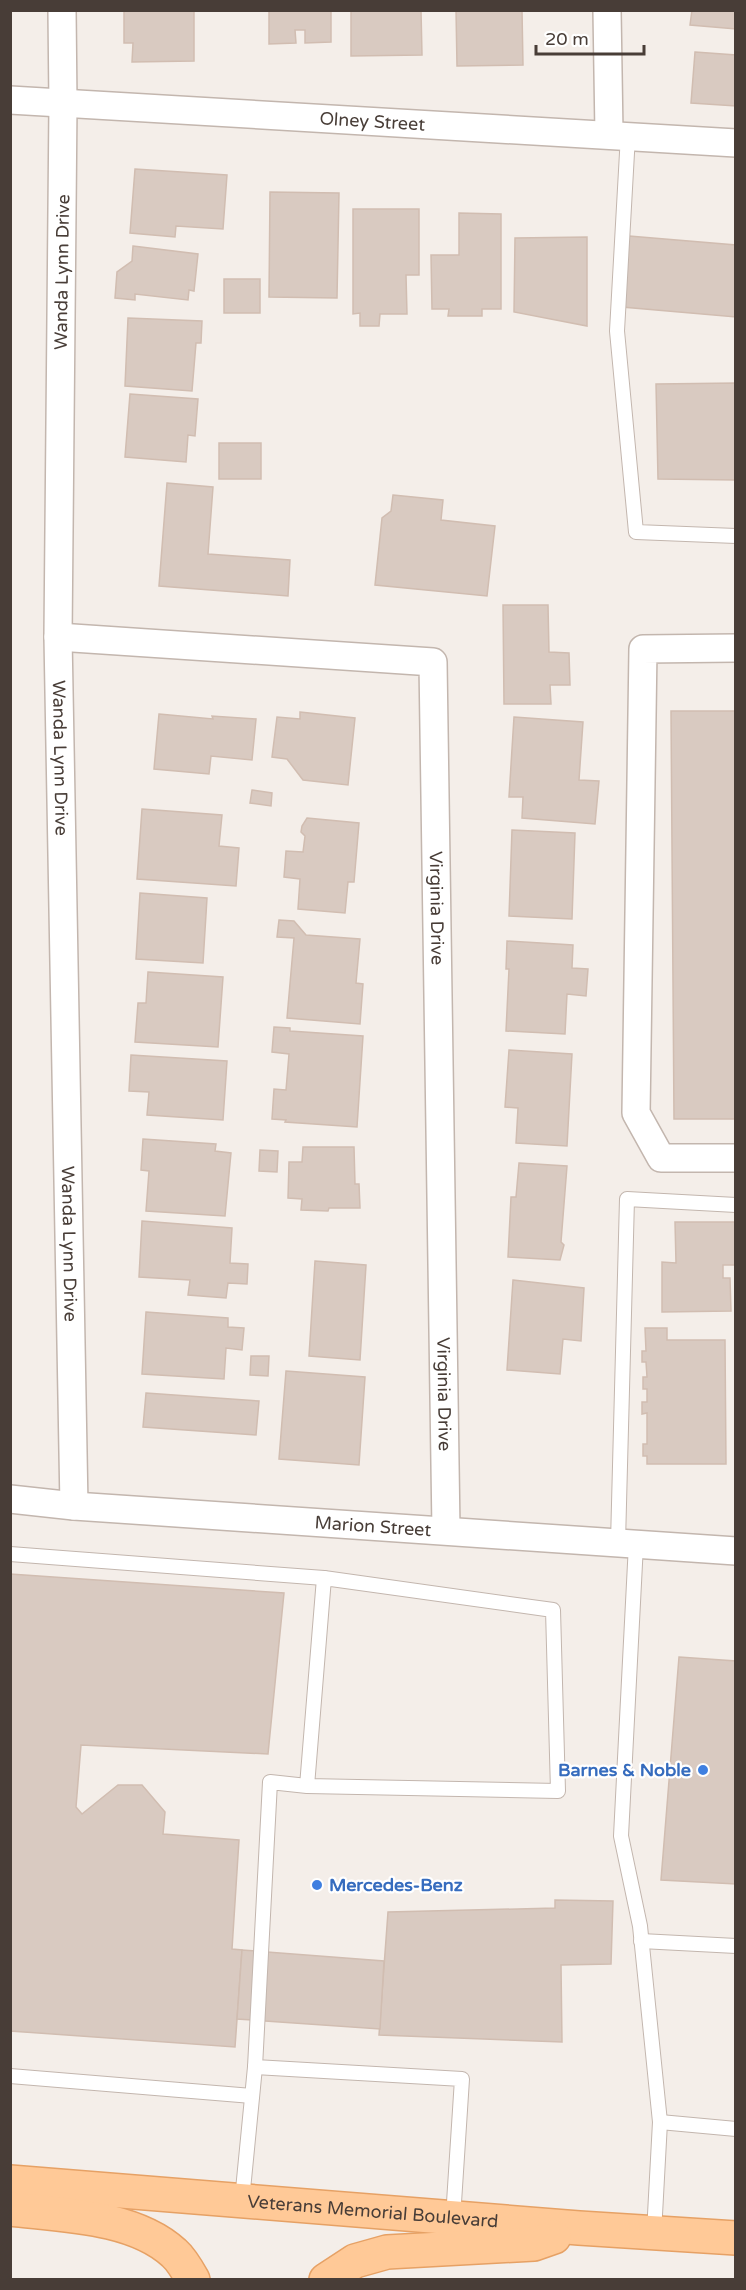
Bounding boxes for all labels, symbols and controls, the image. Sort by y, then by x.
scale bar [536,18,644,56]
text: 20 m [545,28,589,50]
street label: Olney Street [319,107,426,136]
street label: Wanda Lynn Drive [50,194,74,350]
street label: Wanda Lynn Drive [48,680,73,836]
street label: Virginia Drive [425,851,449,965]
street label: Wanda Lynn Drive [57,1166,82,1322]
street label: Virginia Drive [432,1337,456,1451]
street label: Marion Street [314,1511,432,1541]
place label: Barnes & Noble [558,1759,691,1781]
marker: Barnes & Noble [696,1763,710,1777]
place label: Mercedes-Benz [329,1874,463,1896]
marker: Mercedes-Benz [310,1878,324,1892]
street label: Veterans Memorial Boulevard [246,2190,499,2232]

